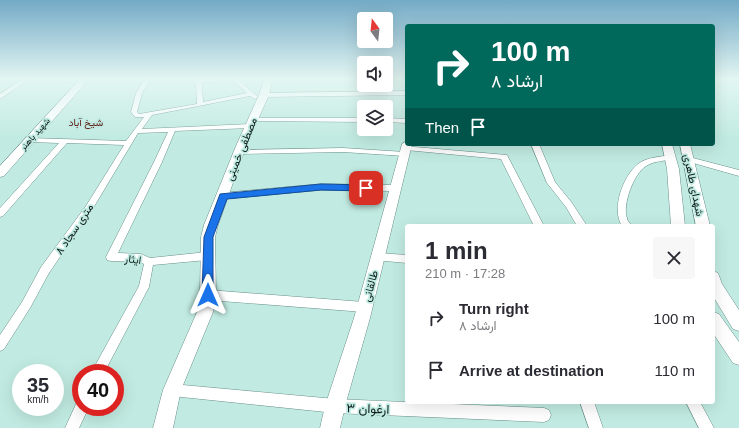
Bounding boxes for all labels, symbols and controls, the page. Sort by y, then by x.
north arrow [357,12,393,48]
map controls [357,12,393,136]
text: 100 m [491,36,570,67]
icon: right [425,40,477,92]
button: sound [357,56,393,92]
text: ارشاد ۸ [491,71,543,91]
button: layers [357,100,393,136]
street label: شهید باهنر [17,116,53,154]
street label: مصطفی خمینی [223,116,260,183]
icon: arrive [467,116,489,138]
district label: شیخ آباد [69,117,103,129]
text: Then [425,119,459,136]
street label: شهدای طاهری [681,153,706,218]
pin [349,171,383,205]
icon: arrive [355,177,377,199]
street label: ۸ متری سجاد [53,201,96,257]
text: 1 min [425,237,488,264]
button: close [653,237,695,279]
street label: ایثار [123,252,142,267]
text: 210 m · 17:28 [425,266,505,281]
street label: طالقانی [360,269,381,303]
position arrow [187,274,229,316]
text: Turn right [459,300,529,317]
icon: right [425,307,447,329]
text: 100 m [653,310,695,327]
text: ارشاد ۸ [459,318,497,333]
icon: arrive [425,359,447,381]
text: Arrive at destination [459,362,604,379]
text: 110 m [654,362,695,379]
speed limit sign: 40 [72,364,124,416]
text: 35 [27,374,49,396]
text: km/h [27,394,49,405]
street label: ارغوان ۳ [346,400,390,418]

